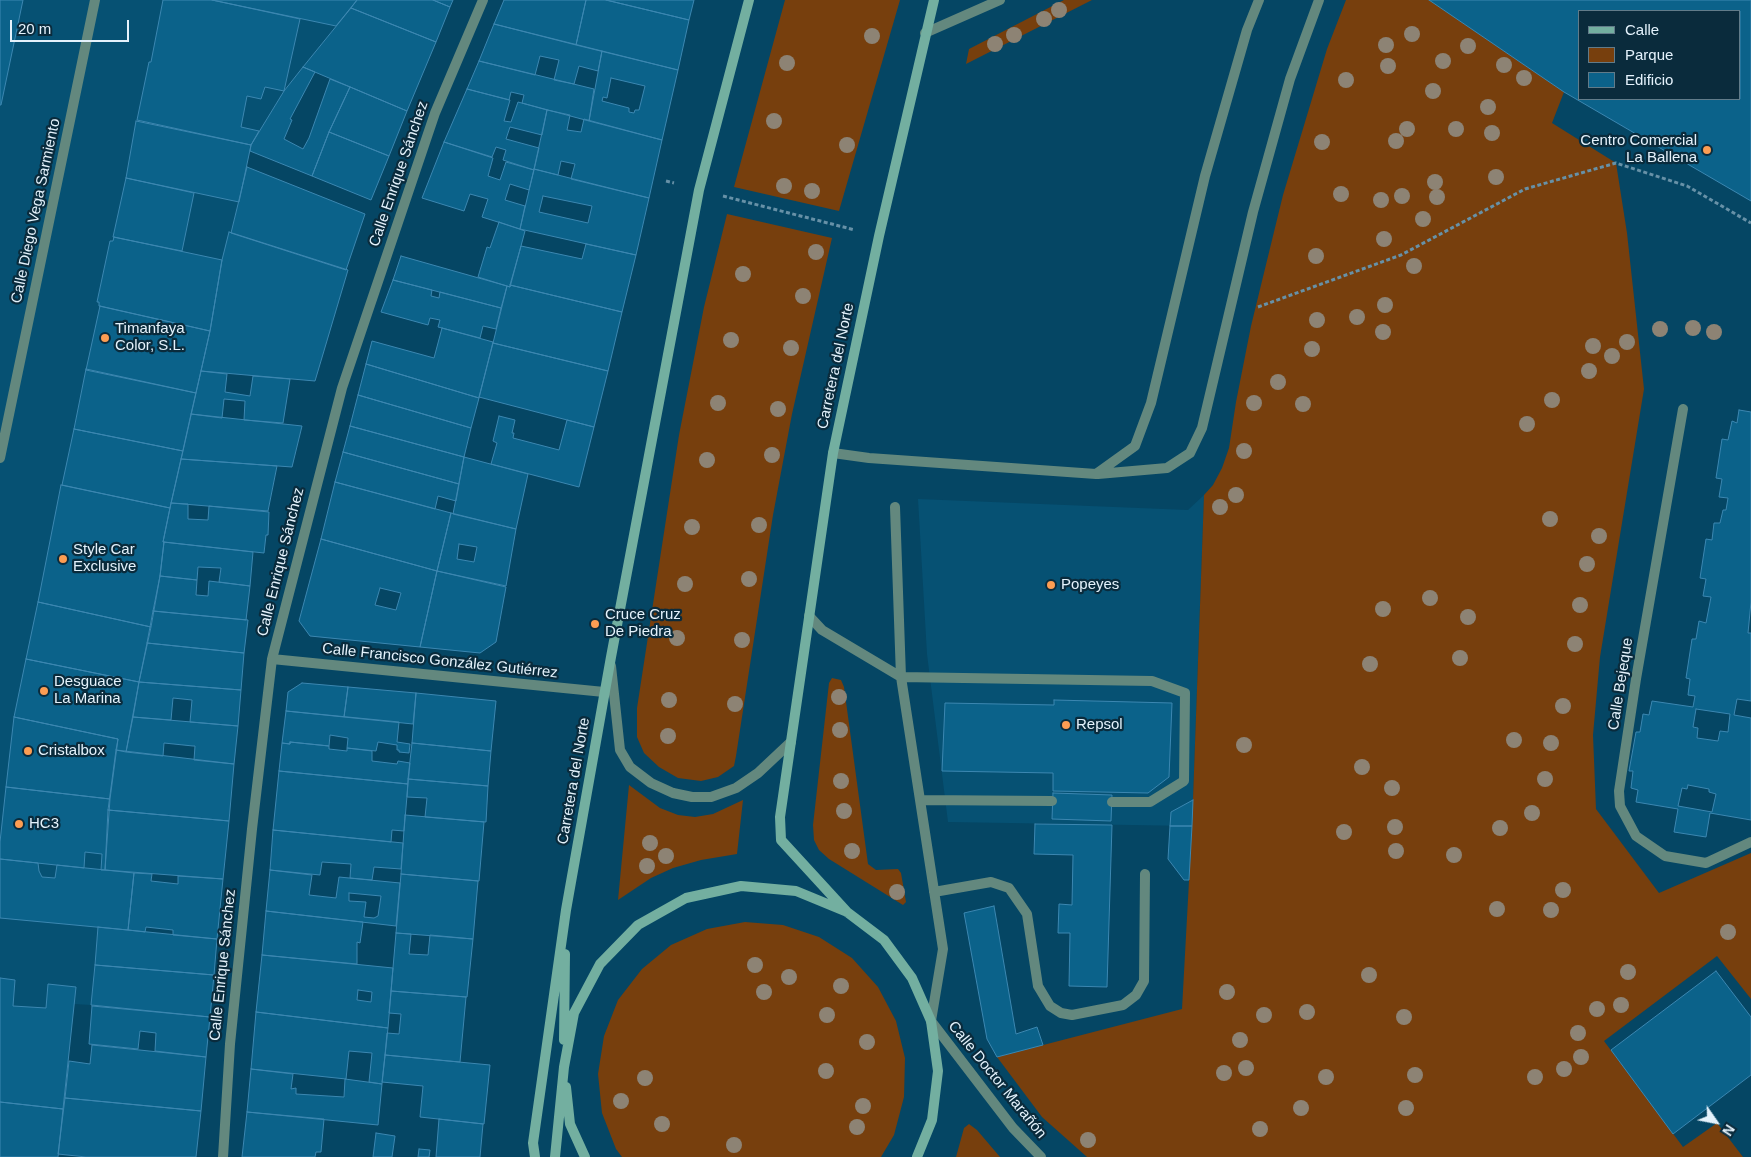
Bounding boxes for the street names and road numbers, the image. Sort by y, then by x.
street label: Calle Enrique Sánchez [366,99,432,249]
street label: Calle Diego Vega Sarmiento [8,117,64,305]
street label: Carretera del Norte [814,301,858,431]
street label: Calle Enrique Sánchez [254,486,308,638]
street label: Calle Bejeque [1605,636,1637,732]
street label: Calle Francisco González Gutiérrez [321,640,559,682]
street label: Carretera del Norte [554,716,594,846]
street label: Calle Enrique Sánchez [206,888,240,1042]
street label: Calle Doctor Marañón [944,1018,1050,1142]

